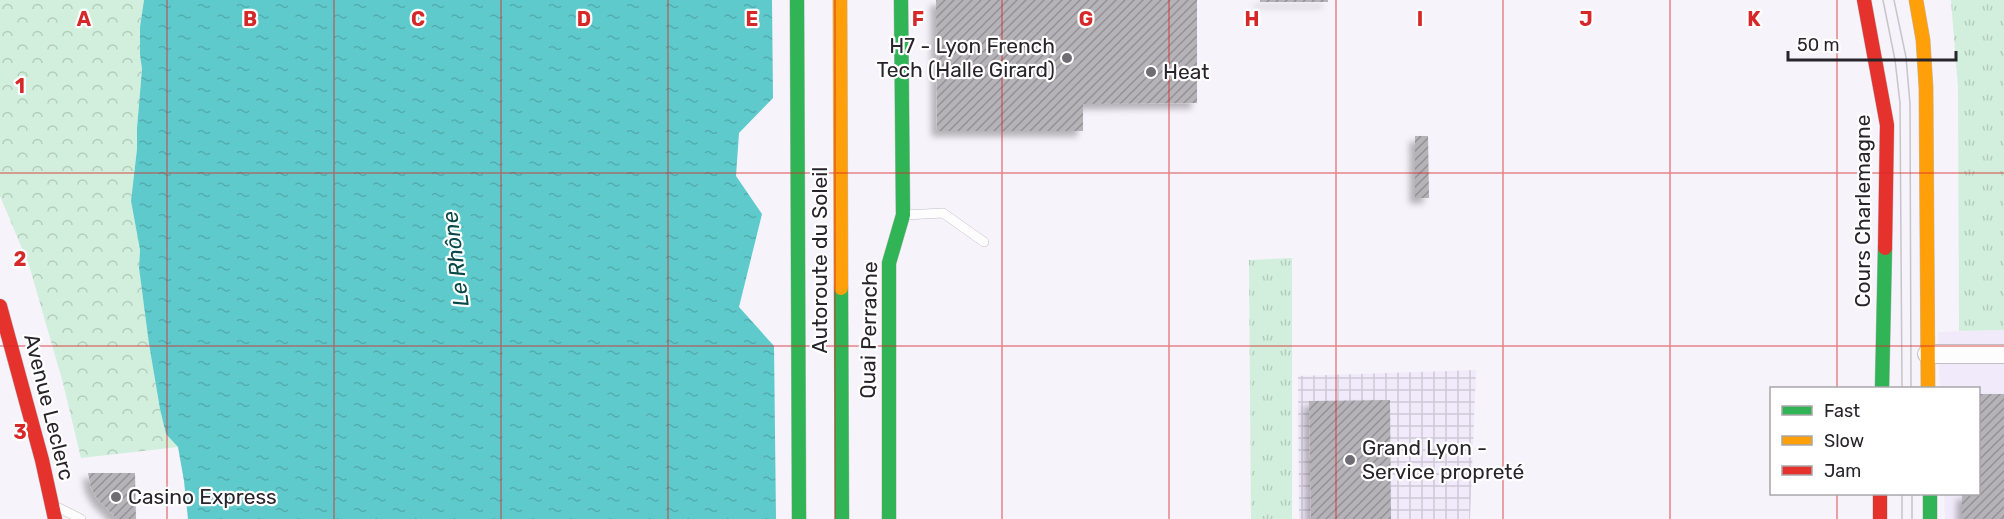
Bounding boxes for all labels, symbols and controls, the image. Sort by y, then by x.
text: A [77,7,92,31]
text: B [243,7,257,31]
text: C [411,7,425,31]
text: D [577,7,591,31]
text: E [746,7,758,31]
text: F [912,7,924,31]
text: G [1079,7,1093,31]
text: H [1245,7,1259,31]
text: I [1417,7,1423,31]
text: J [1579,7,1593,31]
text: K [1747,7,1761,31]
scale bar [1788,24,1956,62]
place label: H7 - Lyon French Tech (Halle Girard) [877,33,1055,82]
text: 50 m [1797,34,1840,56]
marker: H7 - Lyon French Tech (Halle Girard) [1060,51,1074,65]
place label: Heat [1163,59,1209,84]
marker: Heat [1144,65,1158,79]
text: 1 [15,74,25,98]
street label: Cours Charlemagne [1850,114,1875,308]
street label: Autoroute du Soleil [807,167,832,353]
water label: Le Rhône [436,210,475,308]
text: 2 [14,247,27,271]
street label: Quai Perrache [855,261,882,399]
street label: Avenue Leclerc [19,331,80,483]
legend [1770,387,1980,495]
text: Fast [1824,400,1860,422]
text: 3 [13,420,27,444]
text: Slow [1824,430,1864,452]
place label: Grand Lyon - Service propreté [1362,435,1524,484]
marker: Grand Lyon - Service propreté [1343,453,1357,467]
text: Jam [1824,460,1861,482]
place label: Casino Express [128,484,277,509]
marker: Casino Express [109,490,123,504]

